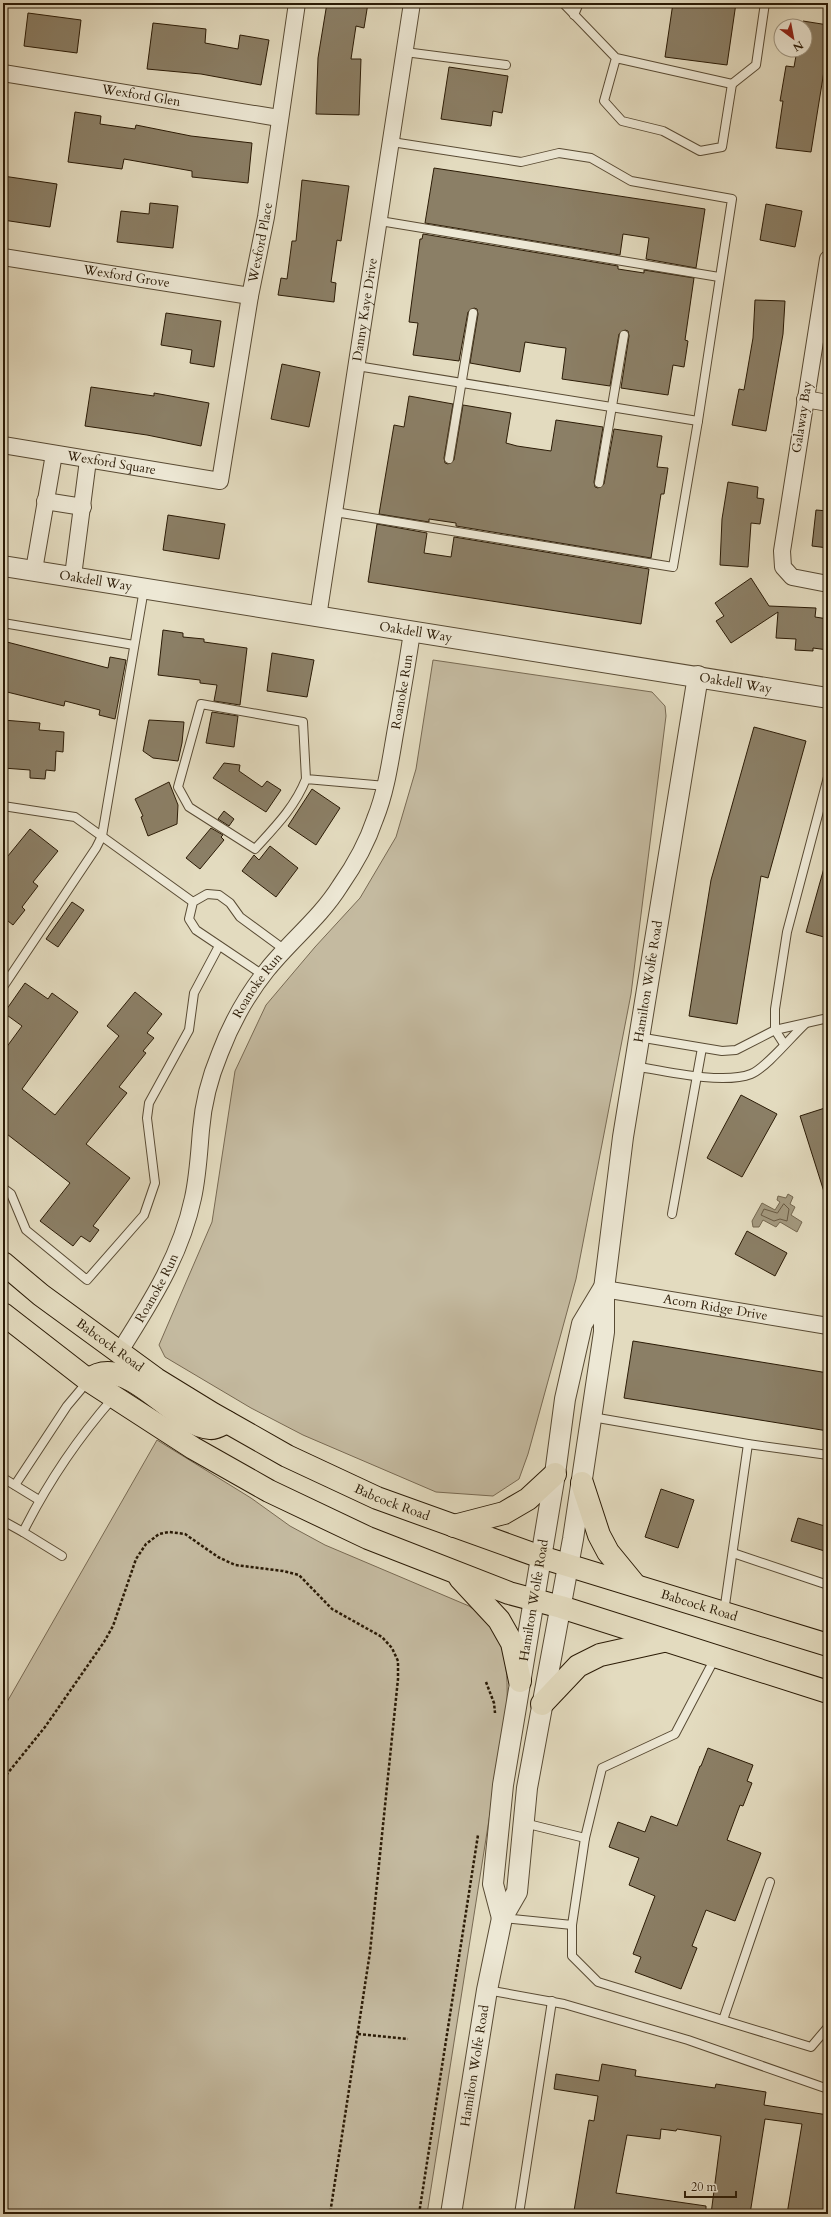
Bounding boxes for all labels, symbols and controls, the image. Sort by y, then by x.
north arrow [773,18,813,58]
text: N [790,37,806,55]
street label: Wexford Glen [99,80,183,111]
street label: Wexford Place [244,201,277,285]
street label: Danny Kaye Drive [348,257,382,363]
street label: Wexford Grove [81,261,171,292]
street label: Galaway Bay [787,380,817,454]
street label: Wexford Square [65,447,157,479]
street label: Oakdell Way [58,566,134,596]
street label: Oakdell Way [378,617,454,647]
street label: Roanoke Run [387,652,418,731]
street label: Oakdell Way [698,669,774,698]
street label: Hamilton Wolfe Road [629,919,667,1044]
street label: Roanoke Run [228,949,287,1021]
street label: Roanoke Run [131,1250,183,1326]
street label: Acorn Ridge Drive [662,1290,769,1325]
street label: Babcock Road [73,1315,147,1376]
street label: Babcock Road [351,1480,432,1525]
street label: Hamilton Wolfe Road [515,1538,553,1662]
street label: Babcock Road [658,1585,740,1626]
street label: Hamilton Wolfe Road [456,2004,493,2128]
scale bar [685,2173,736,2199]
text: 20 m [691,2179,718,2195]

